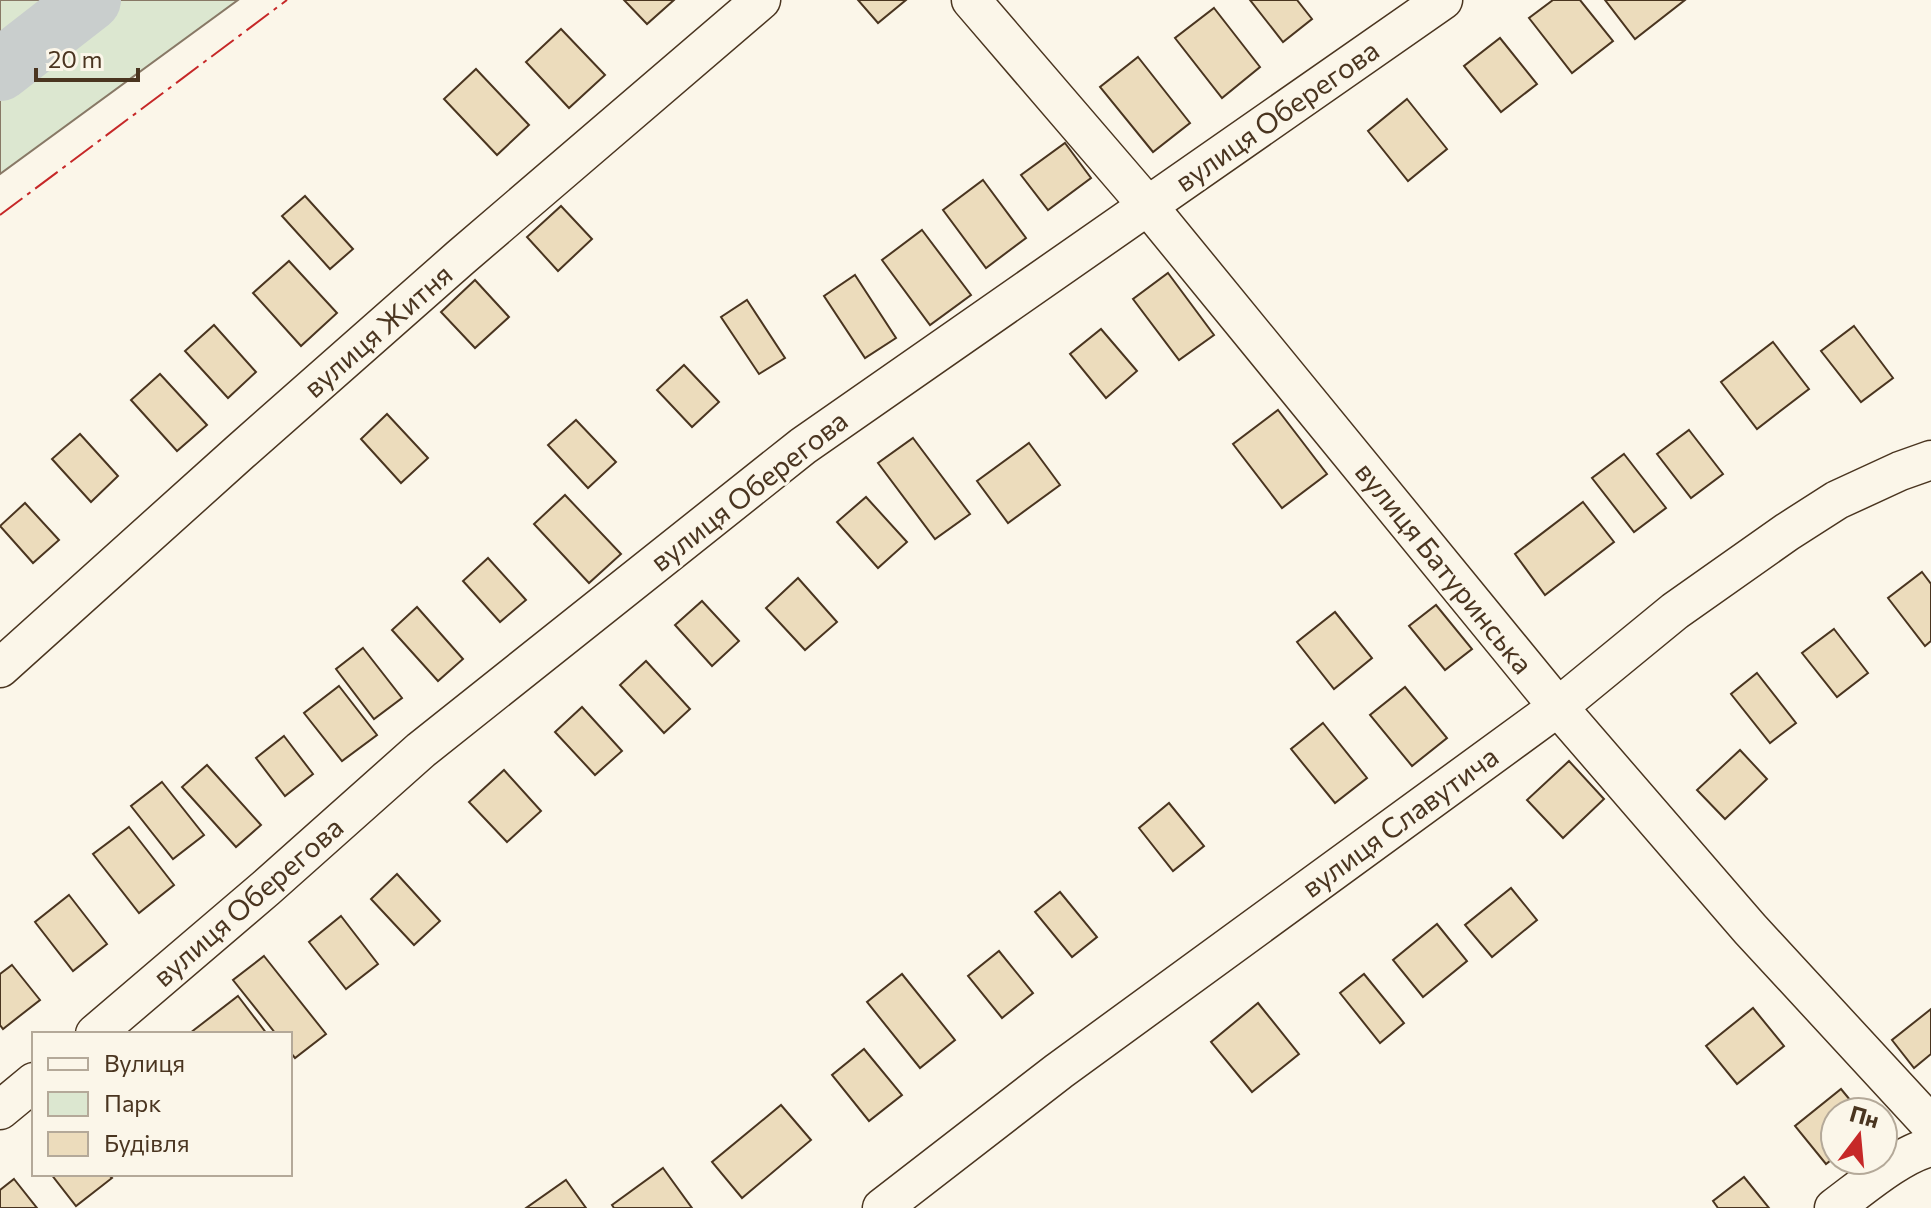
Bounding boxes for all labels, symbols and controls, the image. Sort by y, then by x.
scale bar [36,32,138,82]
street label: вулиця Оберегова [1168,32,1385,198]
text: 20 m [48,44,102,73]
street label: вулиця Житня [296,256,459,404]
street label: вулиця Оберегова [643,403,854,578]
street label: вулиця Батуринська [1349,455,1541,680]
street label: вулиця Славутича [1294,738,1504,904]
street label: вулиця Оберегова [145,809,349,993]
legend [32,1032,292,1176]
text: Вулиця [104,1048,185,1077]
text: Парк [104,1088,161,1117]
north arrow [1819,1096,1899,1176]
text: Пн [1847,1099,1882,1133]
text: Будівля [104,1128,190,1157]

